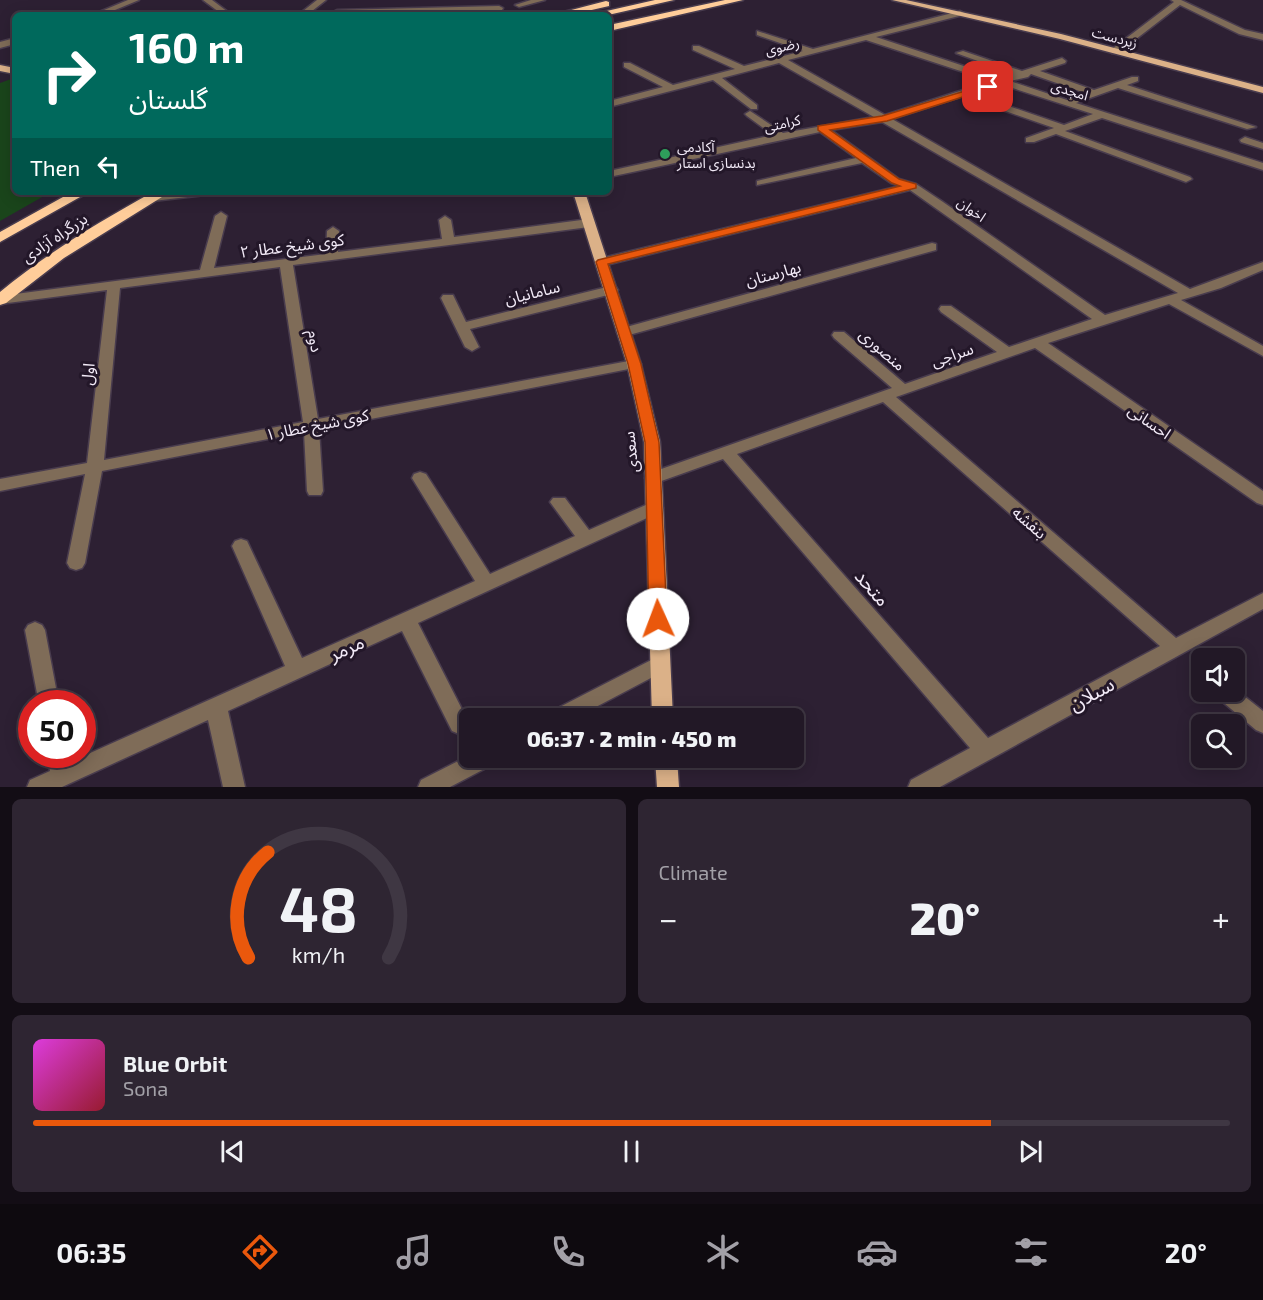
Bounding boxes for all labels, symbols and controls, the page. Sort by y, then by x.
text: 160 m [129,21,245,71]
street label: زبردست [1090,23,1140,52]
street label: رضوی [763,34,801,59]
icon: right [30,36,108,114]
pin [962,61,1013,112]
icon: arrive [971,70,1004,103]
street label: امجدی [1049,76,1091,105]
text: گلستان [129,82,208,114]
street label: کرامتی [762,110,802,136]
place label: آکادمی بدنسازی استار [676,138,756,172]
marker: آکادمی بدنسازی استار [658,147,672,161]
icon: left [92,150,125,183]
text: Then [30,154,80,180]
street label: اخوان [954,193,990,226]
street label: بزرگراه آزادی [18,208,91,267]
street label: کوی شیخ عطار ۲ [239,229,346,265]
street label: بهارستان [743,256,803,290]
street label: سامانیان [502,276,562,309]
street label: منصوری [855,324,910,375]
street label: دوم [301,328,327,354]
street label: سراجی [928,338,976,371]
street label: اول [76,362,100,386]
street label: احسانی [1124,400,1175,443]
street label: کوی شیخ عطار ۱ [264,405,372,447]
street label: سعدی [618,430,643,474]
street label: بنفشه [1009,502,1051,542]
street label: متحد [850,564,896,610]
position arrow [626,587,690,651]
street label: مرمر [324,629,368,667]
map controls [1191,648,1245,768]
button: sound [1191,648,1245,702]
street label: سبلان [1064,671,1118,716]
speed limit sign: 50 [18,690,96,768]
button: search [1191,714,1245,768]
text: 06:37 · 2 min · 450 m [527,725,736,751]
text: Climate [659,860,728,884]
text: 48 [279,870,358,945]
text: 20° [909,890,980,944]
text: − [659,898,678,938]
text: + [1212,898,1230,938]
text: km/h [292,942,345,967]
text: Blue Orbit [123,1050,227,1076]
text: Sona [123,1076,168,1100]
icon: previous [216,1135,249,1168]
icon: pause [615,1135,648,1168]
icon: next [1014,1135,1047,1168]
icon: directions [239,1231,281,1273]
icon: music [393,1231,435,1273]
icon: phone [547,1231,589,1273]
icon: climate [702,1231,744,1273]
icon: car [856,1231,898,1273]
icon: filters [1010,1231,1052,1273]
text: 06:35 [56,1236,126,1268]
text: 20° [1165,1236,1207,1268]

